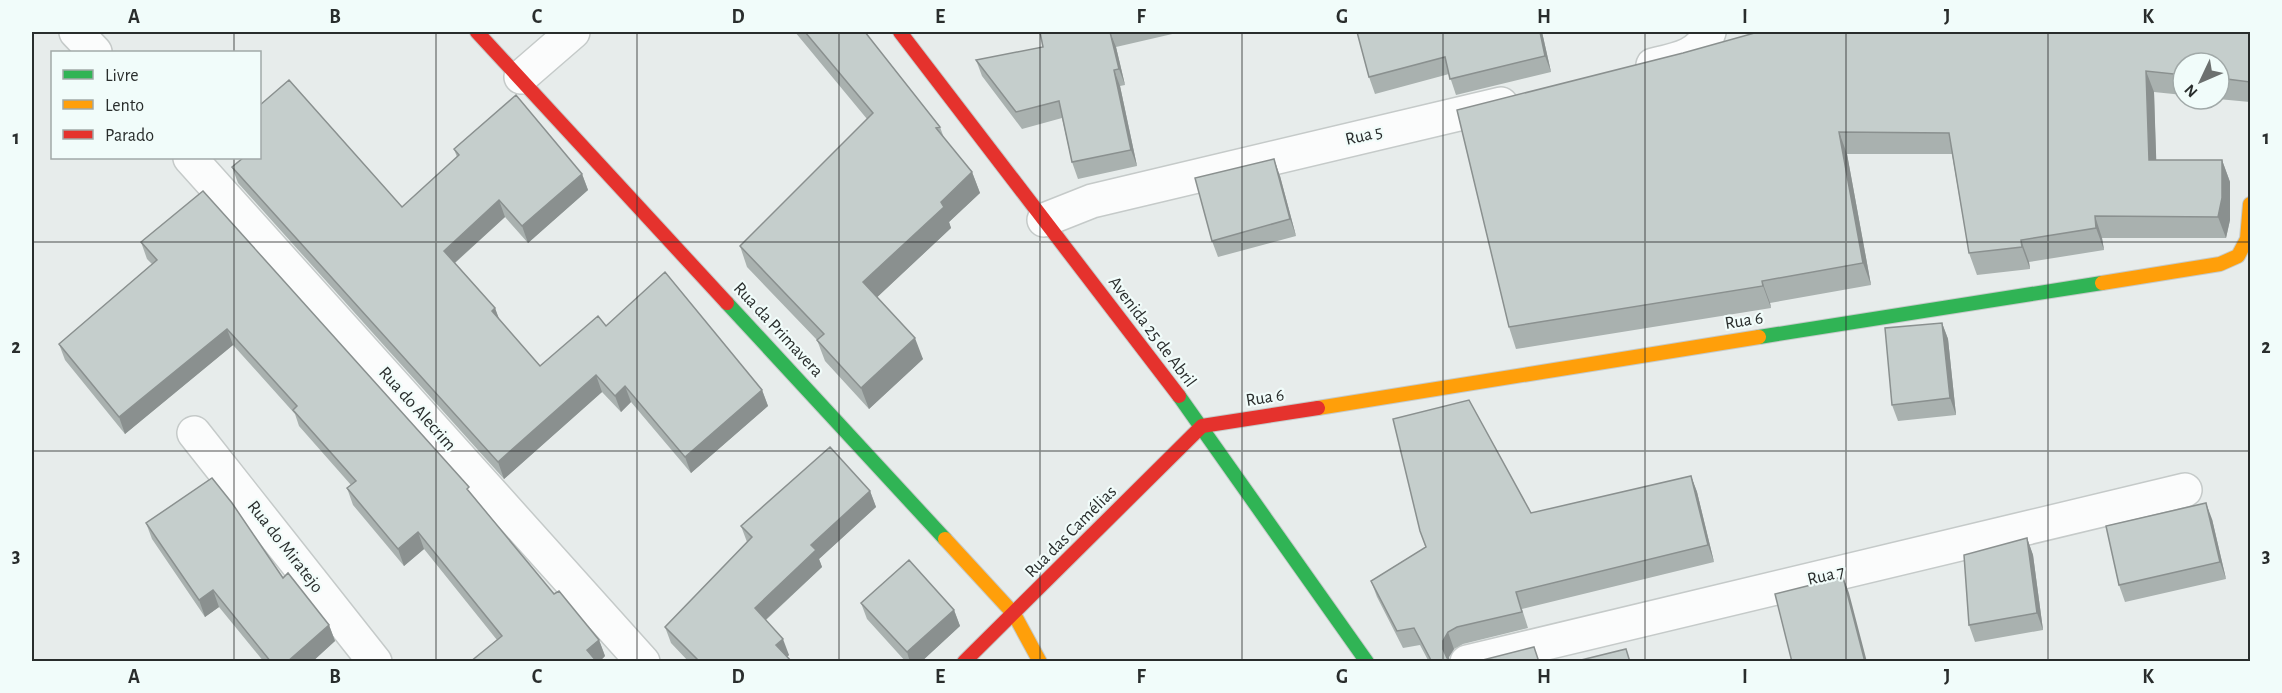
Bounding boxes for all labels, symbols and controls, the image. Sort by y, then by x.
text: A [128,7,140,27]
text: B [329,7,341,27]
text: C [532,7,543,27]
text: D [731,7,745,27]
text: E [935,7,945,27]
text: F [1136,7,1146,27]
text: G [1336,7,1348,27]
text: H [1537,7,1551,27]
text: I [1742,7,1748,27]
text: J [1944,7,1950,27]
text: K [2142,7,2154,27]
legend [51,51,261,159]
north arrow [2171,51,2231,111]
text: Livre [105,67,139,85]
text: N [2181,81,2201,100]
text: Lento [105,97,144,115]
street label: Rua 5 [1344,123,1384,149]
text: Parado [105,127,154,145]
text: 1 [12,128,20,148]
text: 1 [2262,128,2270,148]
street label: Avenida 25 de Abril [1105,273,1199,391]
street label: Rua da Primavera [730,279,826,381]
street label: Rua 6 [1724,309,1764,333]
text: 2 [11,337,21,357]
text: 2 [2261,337,2271,357]
street label: Rua do Alecrim [375,364,459,454]
street label: Rua 6 [1245,386,1285,410]
street label: Rua das Camélias [1022,483,1120,581]
street label: Rua do Miratejo [244,498,326,596]
text: 3 [12,546,20,566]
text: 3 [2262,546,2270,566]
street label: Rua 7 [1806,563,1846,589]
text: A [128,667,140,687]
text: B [329,667,341,687]
text: C [532,667,543,687]
text: D [731,667,745,687]
text: E [935,667,945,687]
text: F [1136,667,1146,687]
text: G [1336,667,1348,687]
text: H [1537,667,1551,687]
text: I [1742,667,1748,687]
text: J [1944,667,1950,687]
text: K [2142,667,2154,687]

